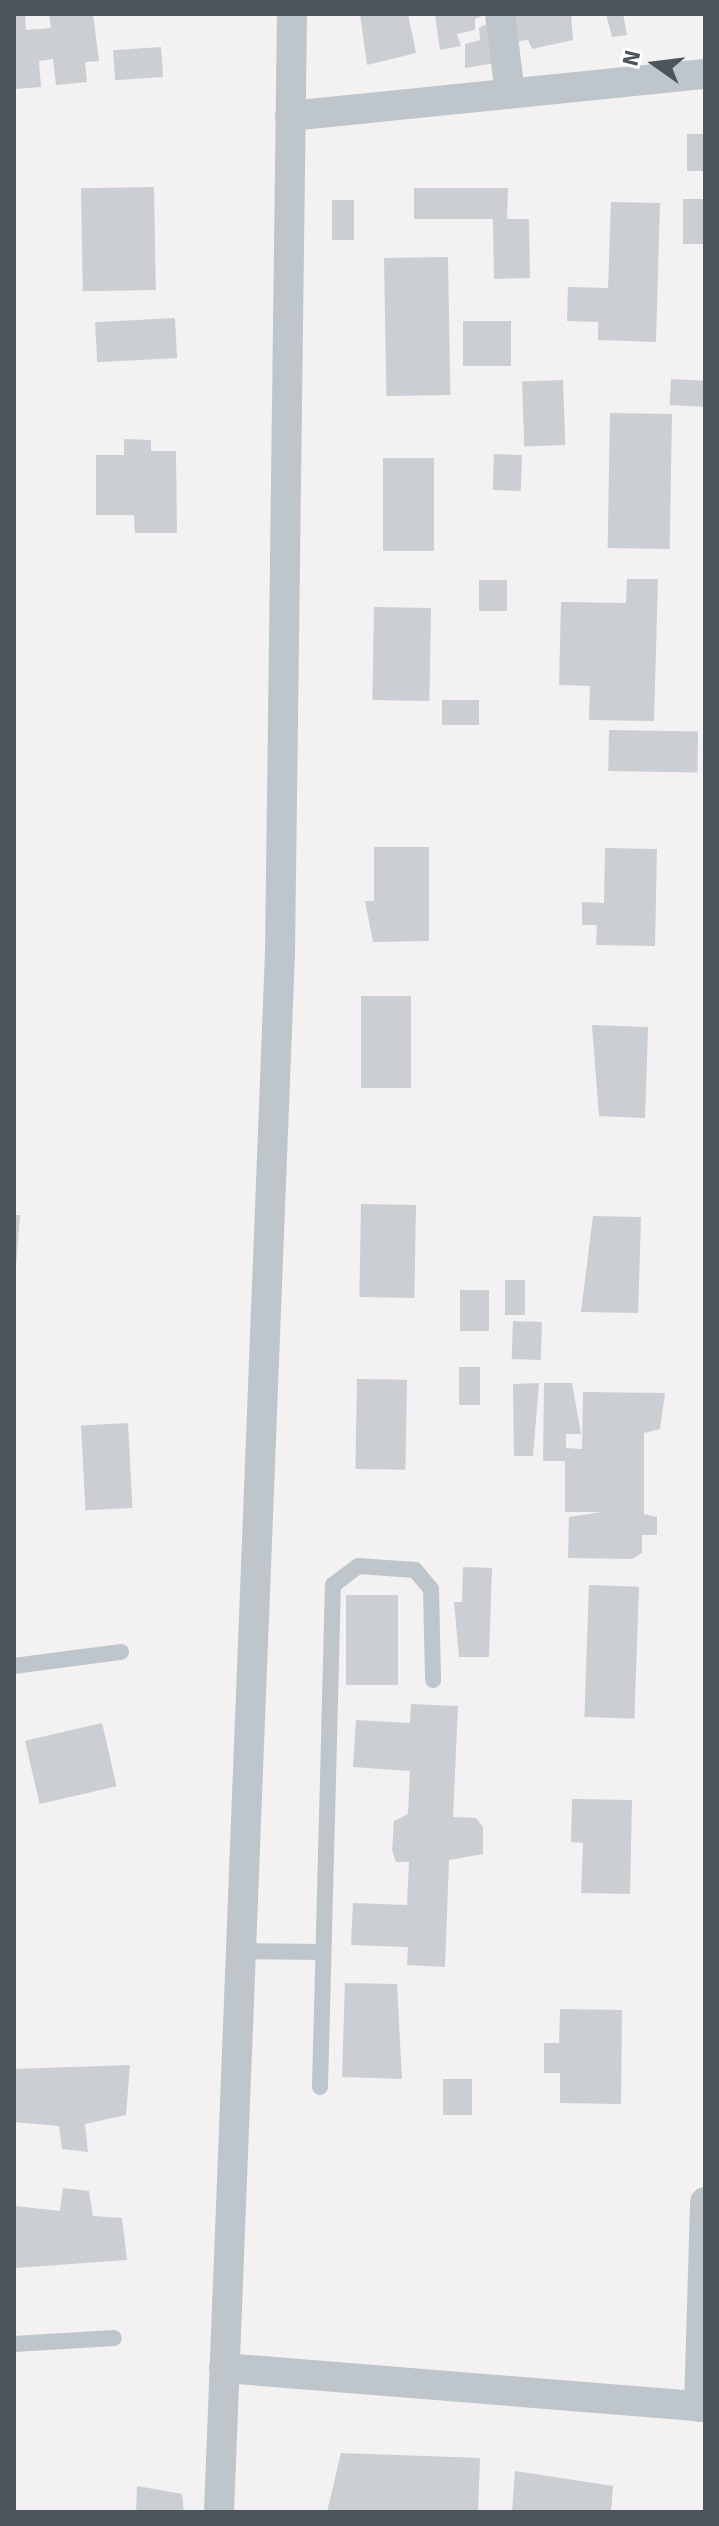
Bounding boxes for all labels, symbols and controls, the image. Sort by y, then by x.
north arrow [615,24,695,104]
text: N [616,47,646,69]

